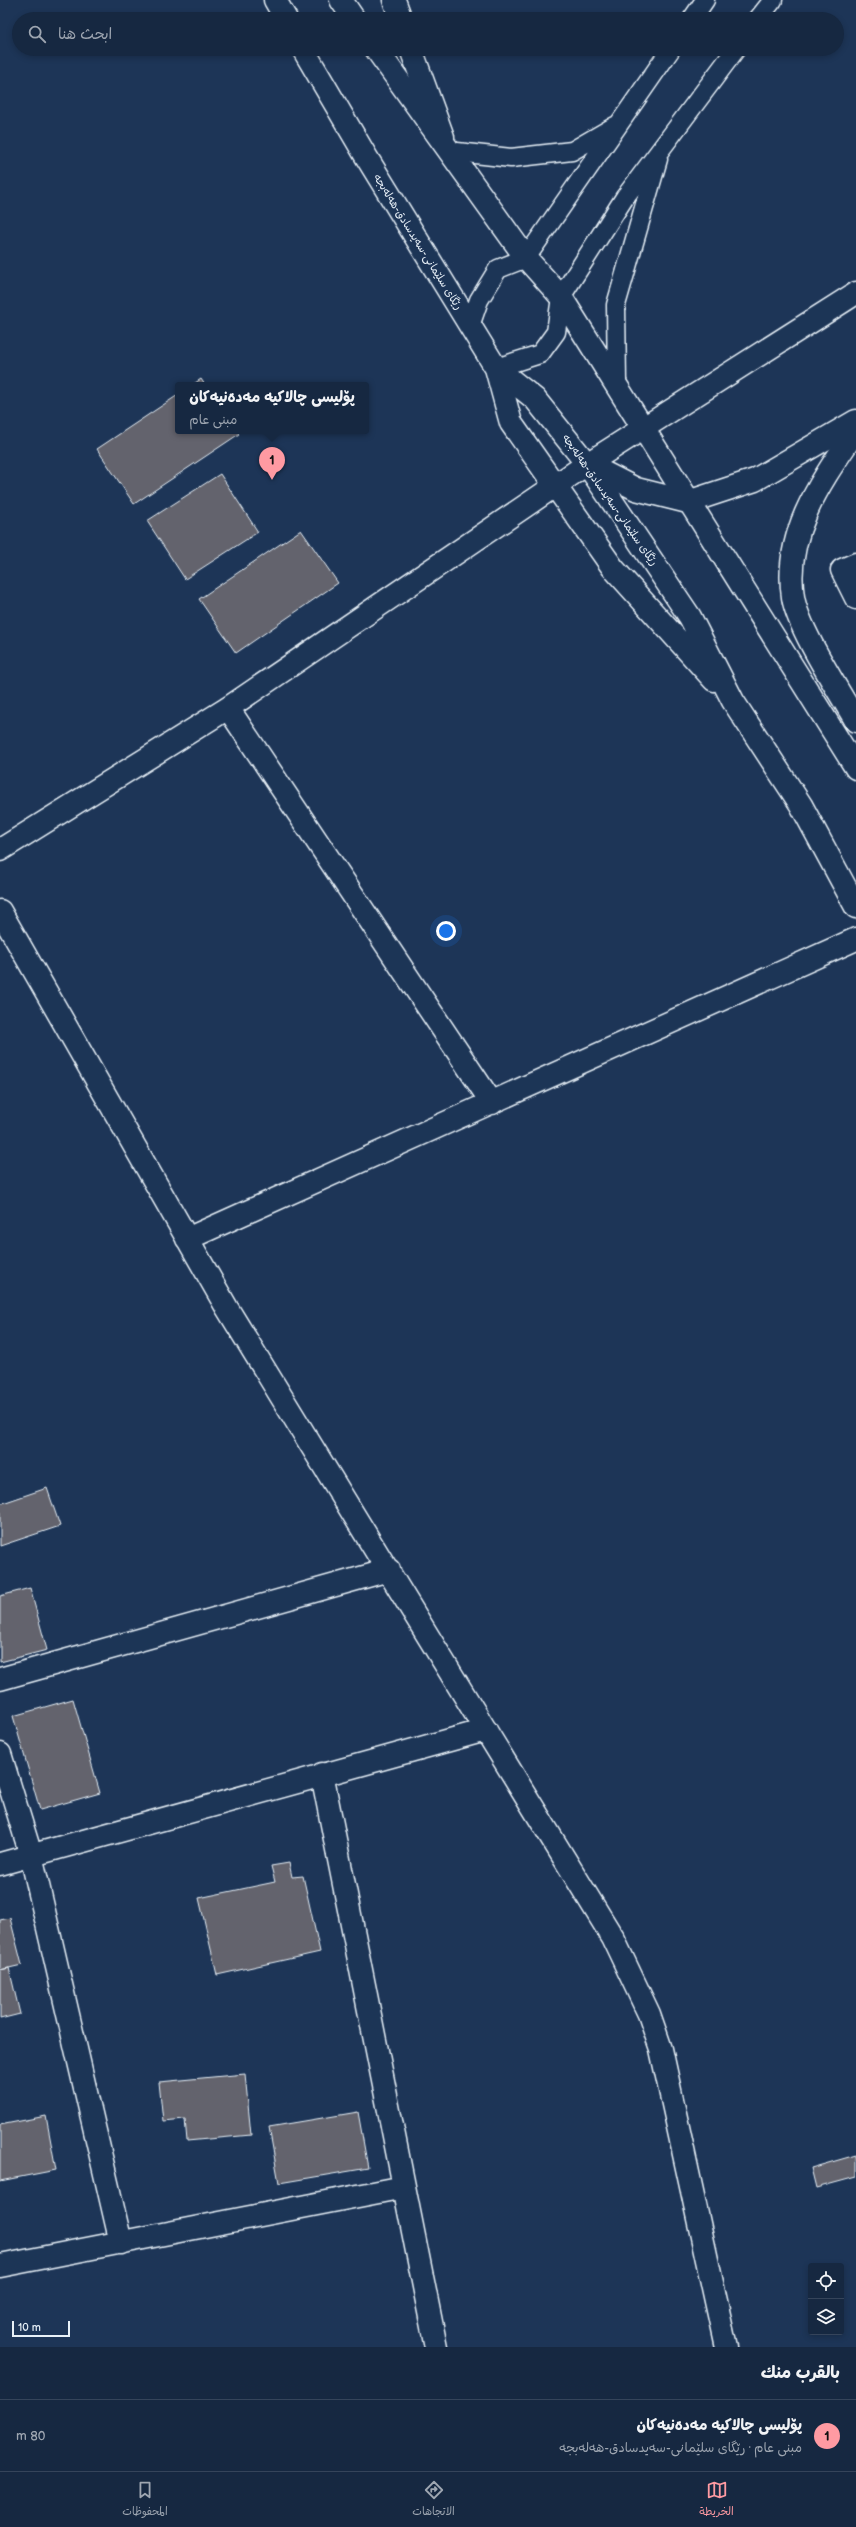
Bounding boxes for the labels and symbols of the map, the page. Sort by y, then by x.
street label: رێگای سلێمانی-سەیدسادق-هەلەبجە [370,172,465,313]
street label: رێگای سلێمانی-سەیدسادق-هەلەبجە [559,432,660,569]
pin: 1 [259,447,285,480]
your location [436,921,456,941]
scale bar [12,2319,70,2338]

